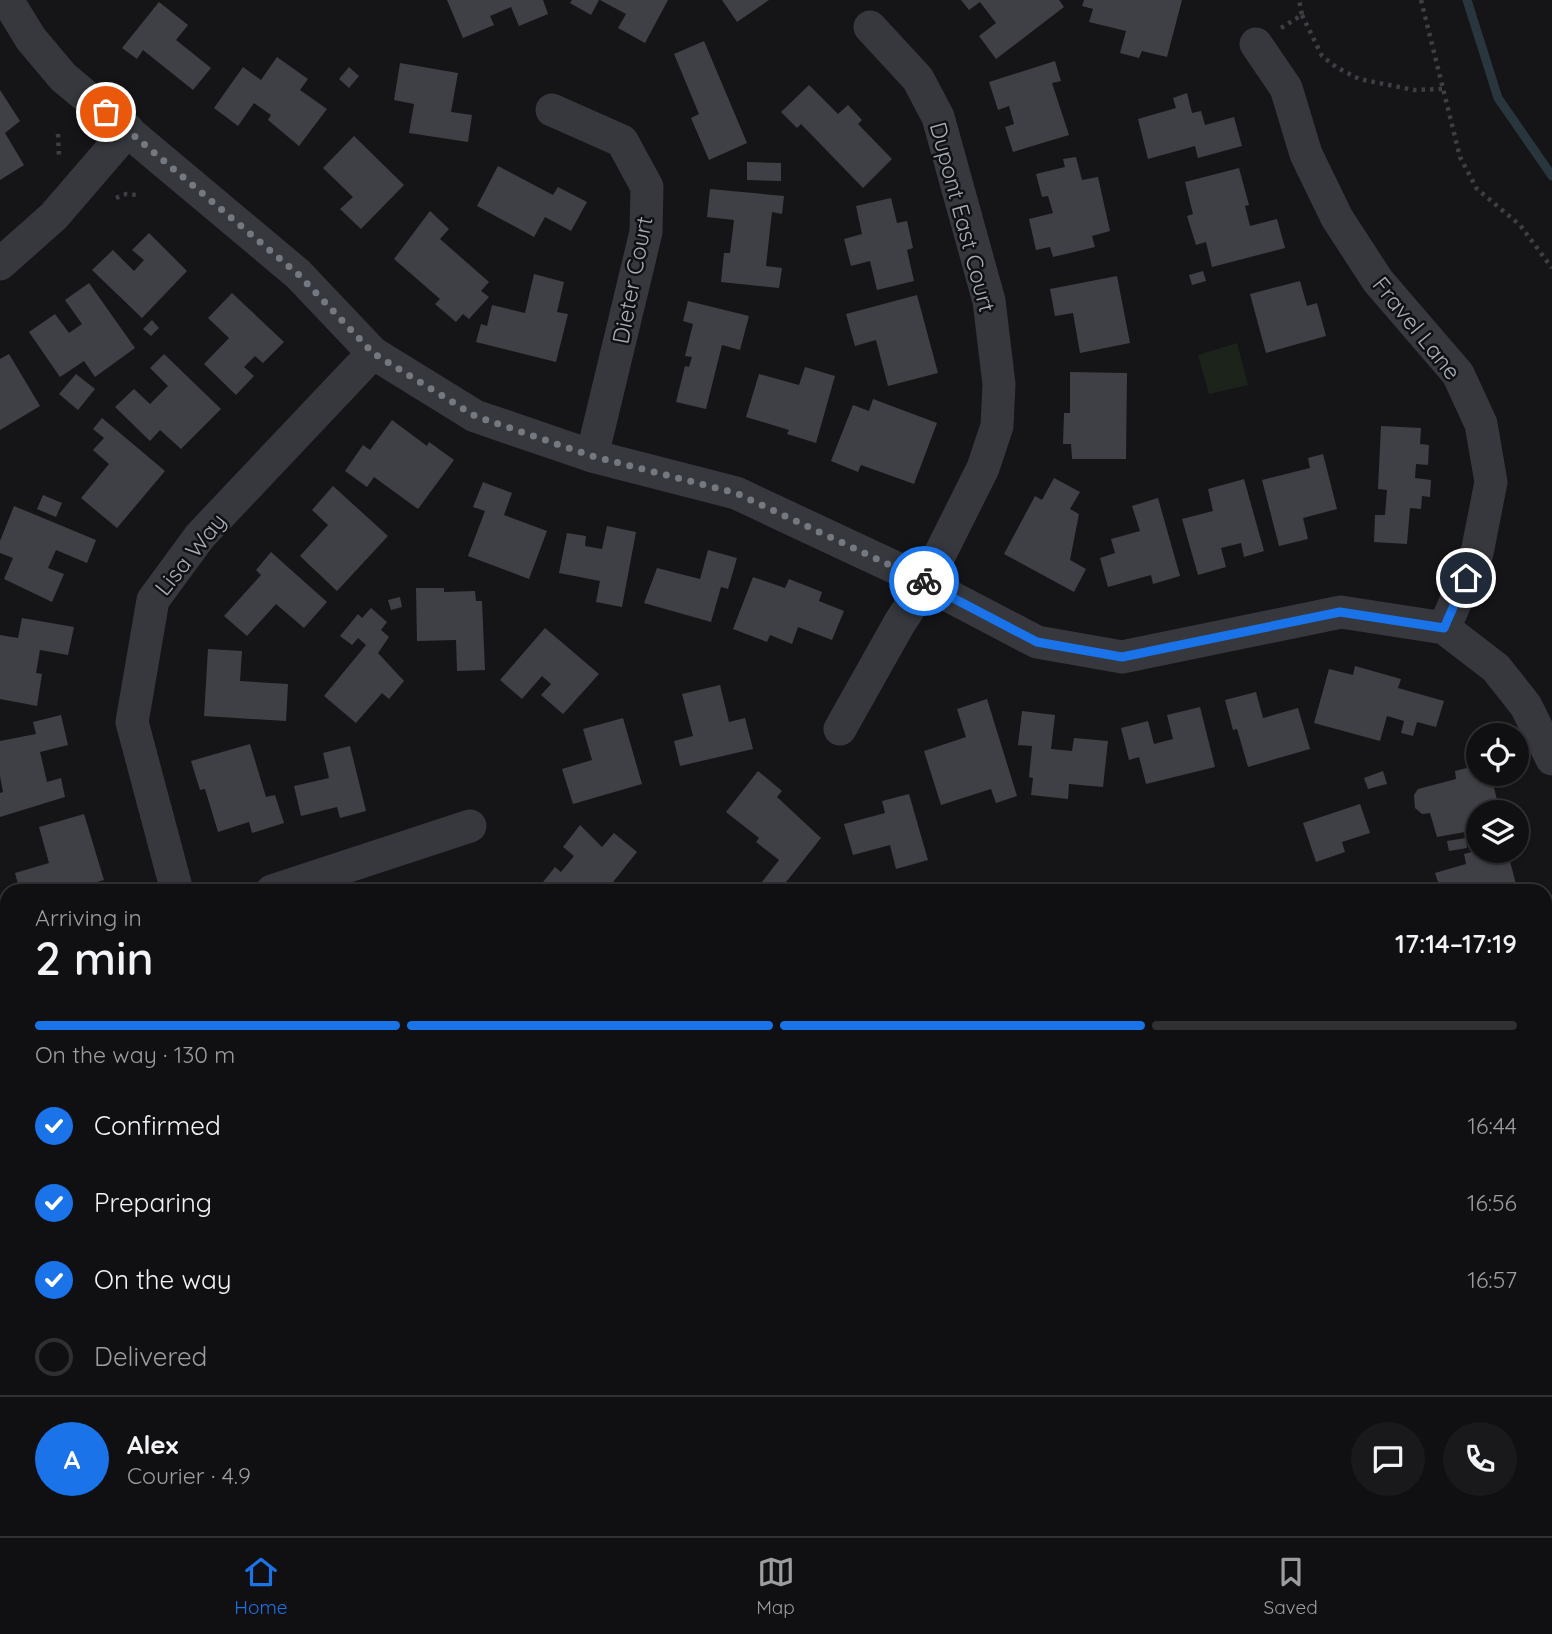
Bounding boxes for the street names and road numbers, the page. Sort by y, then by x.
street label: Dupont East Court [924,119,1002,315]
street label: Dieter Court [605,214,659,346]
street label: Fravel Lane [1367,271,1467,385]
street label: Lisa Way [148,507,232,601]

